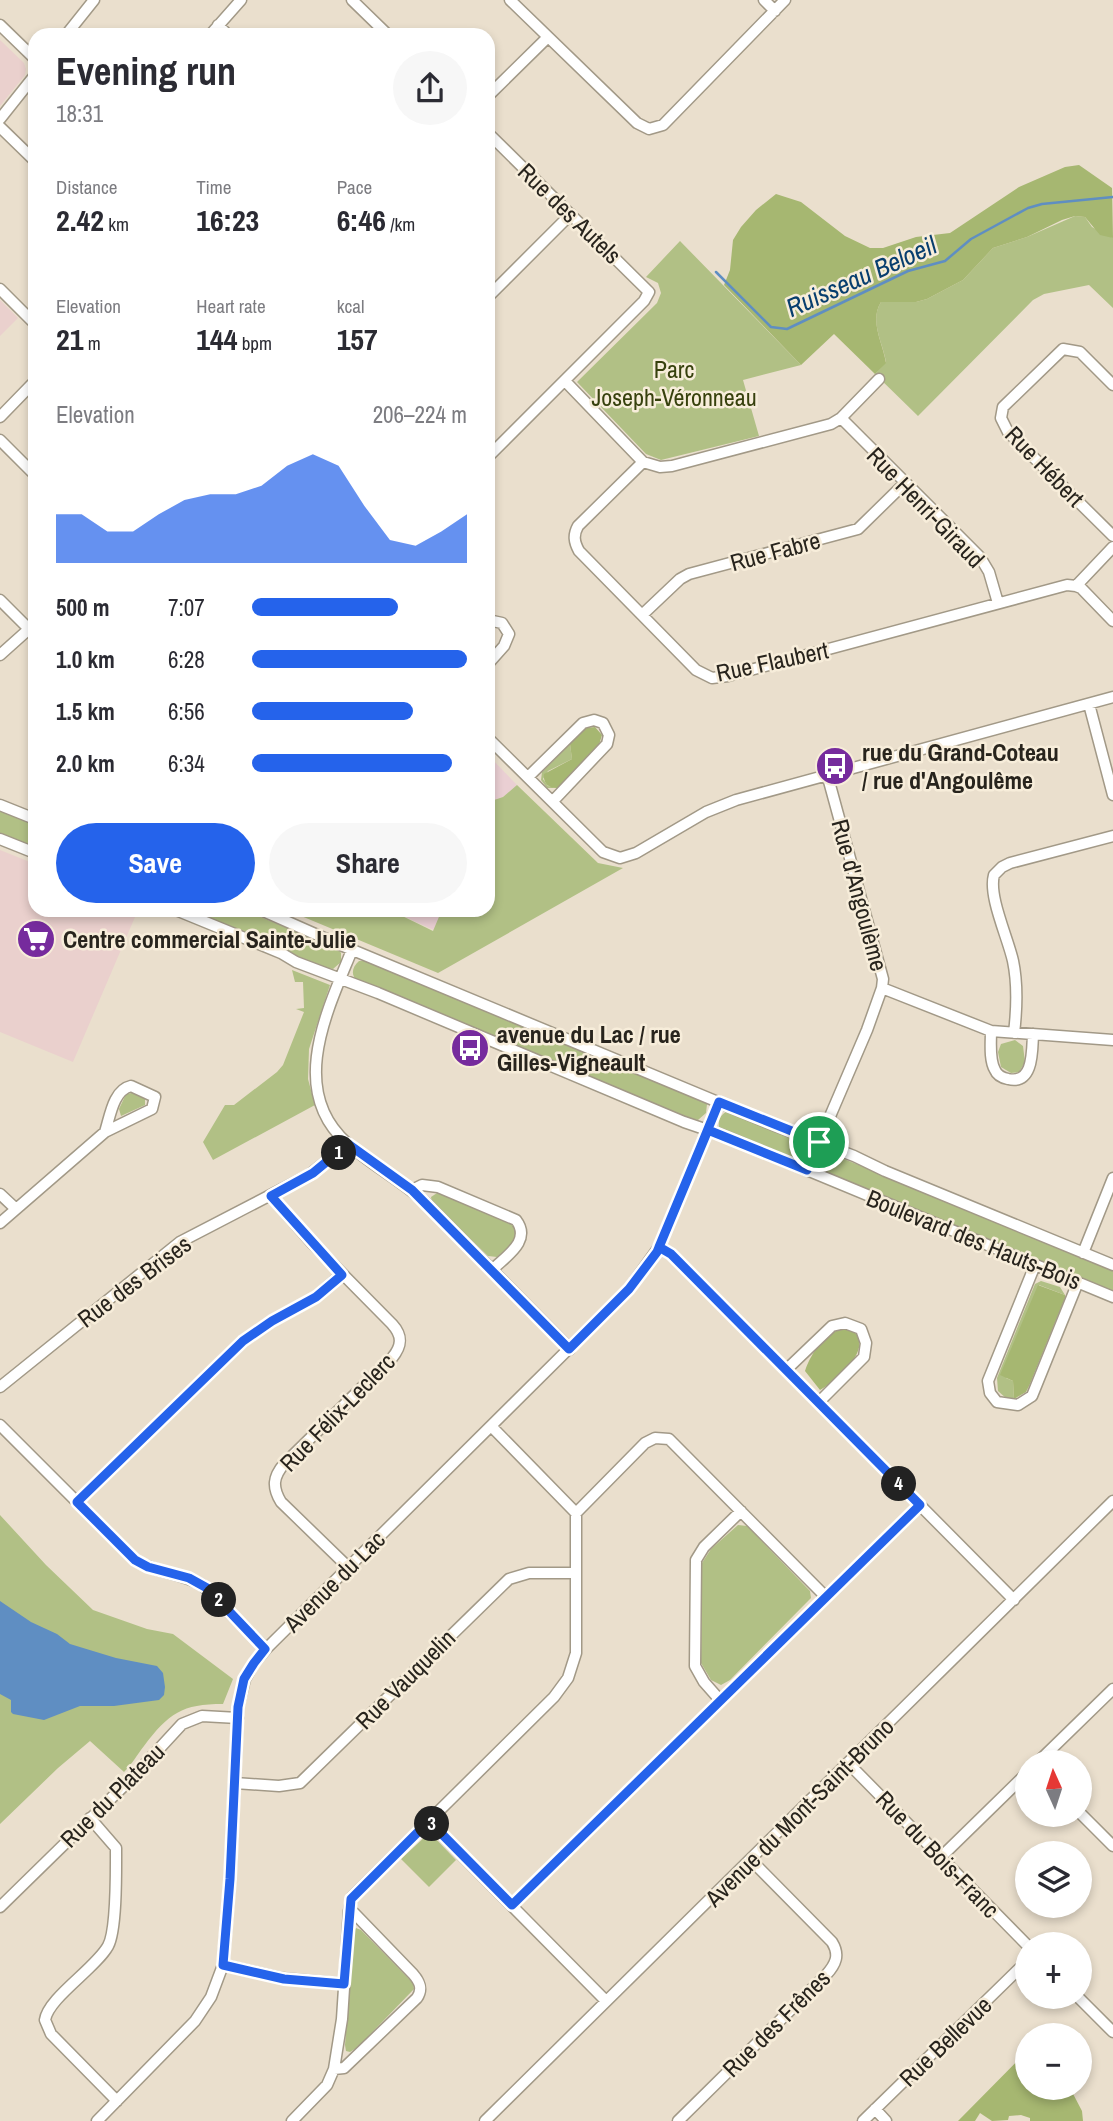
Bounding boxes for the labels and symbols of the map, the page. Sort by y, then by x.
street label: Rue des Autels [511,156,629,270]
water label: Ruisseau Beloeil [780,227,943,325]
park label: Parc Joseph-Véronneau [591,353,757,413]
street label: Rue Hébert [999,419,1092,514]
street label: Rue Henri-Giraud [860,440,992,574]
street label: Rue Fabre [726,524,824,578]
street label: Rue Flaubert [713,633,831,688]
place label: rue du Grand-Coteau / rue d'Angoulême [862,736,1059,796]
bus stop icon: rue du Grand-Coteau / rue d'Angoulême [814,745,856,787]
street label: Rue d'Angoulème [824,816,896,974]
supermarket icon: Centre commercial Sainte-Julie [15,918,57,960]
place label: Centre commercial Sainte-Julie [63,923,356,955]
place label: avenue du Lac / rue Gilles-Vigneault [497,1018,681,1078]
bus stop icon: avenue du Lac / rue Gilles-Vigneault [449,1027,491,1069]
pin [789,1112,849,1172]
pin: 1 [322,1136,356,1170]
street label: Boulevard des Hauts-Bois [862,1181,1086,1297]
street label: Rue des Brises [71,1228,197,1334]
street label: Rue Félix-Leclerc [272,1346,402,1478]
pin: 4 [881,1466,916,1502]
street label: Avenue du Lac [276,1523,392,1639]
pin: 2 [202,1582,236,1618]
street label: Rue Vauquelin [348,1622,462,1736]
street label: Avenue du Mont-Saint-Bruno [697,1711,900,1914]
street label: Rue du Plateau [53,1736,171,1854]
north arrow [1015,1750,1092,1827]
street label: Rue du Bois-Franc [869,1783,1007,1925]
pin: 3 [414,1806,450,1842]
street label: Rue des Frênes [715,1962,837,2084]
street label: Rue Bellevue [892,1989,998,2093]

